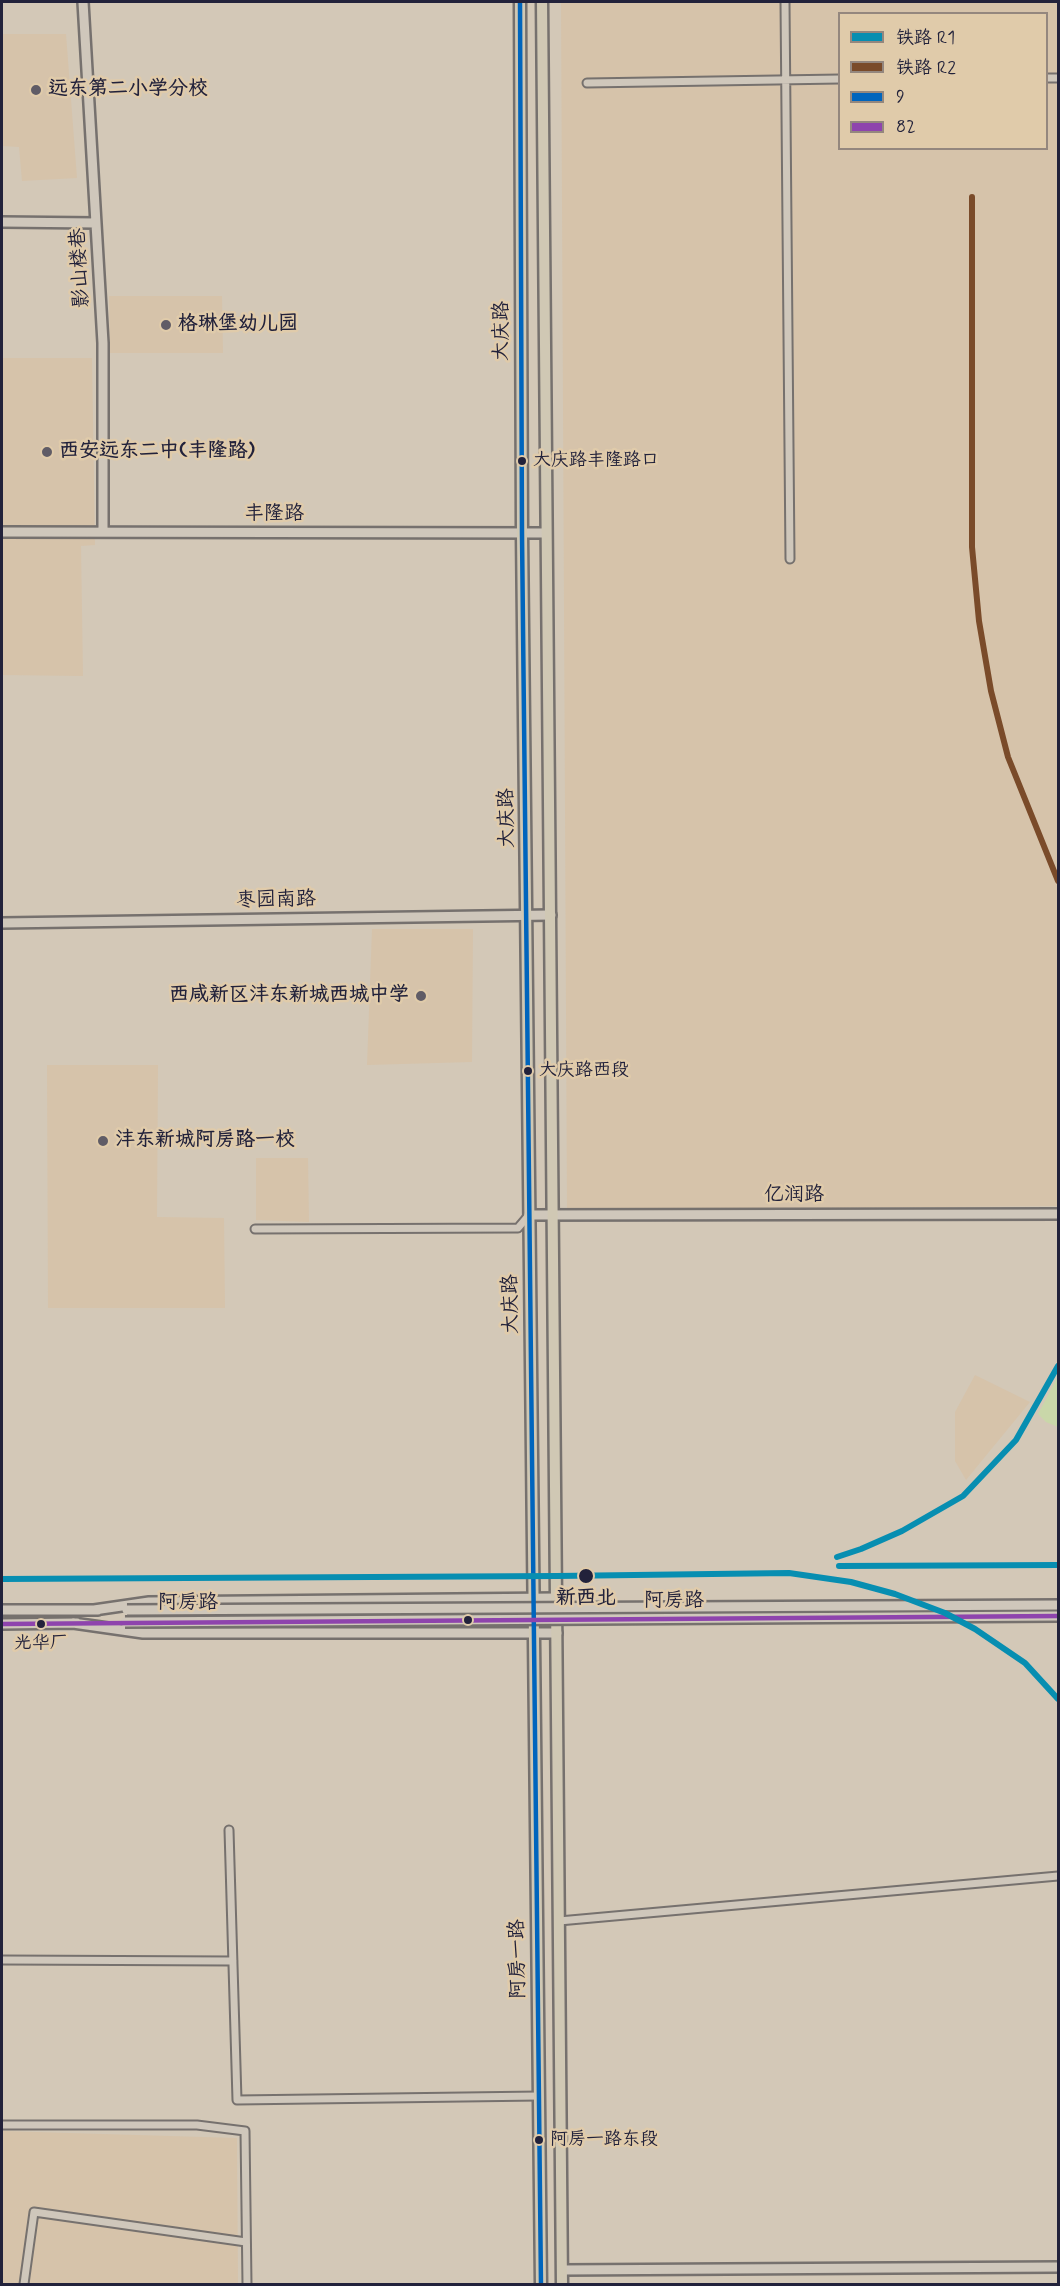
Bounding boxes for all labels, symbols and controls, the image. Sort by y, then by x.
legend [838,12,1048,150]
text: 铁路 R1 [896,26,955,50]
text: 铁路 R2 [896,56,956,80]
place label: 远东第二小学分校 [48,78,208,102]
marker: 远东第二小学分校 [29,83,43,97]
text: 9 [896,85,905,109]
text: 82 [896,115,916,139]
street label: 影山楼巷 [67,227,95,309]
street label: 大庆路 [491,301,515,361]
place label: 格琳堡幼儿园 [178,313,298,337]
marker: 格琳堡幼儿园 [159,318,173,332]
place label: 西安远东二中(丰隆路) [59,440,255,464]
marker: 西安远东二中(丰隆路) [40,445,54,459]
place label: 大庆路丰隆路口 [533,450,659,472]
marker: 大庆路丰隆路口 [516,455,528,467]
street label: 丰隆路 [244,503,304,527]
street label: 大庆路 [495,788,521,848]
street label: 枣园南路 [236,888,316,914]
place label: 西咸新区沣东新城西城中学 [169,984,409,1008]
marker: 西咸新区沣东新城西城中学 [414,989,428,1003]
place label: 大庆路西段 [539,1060,629,1082]
marker: 大庆路西段 [522,1065,534,1077]
place label: 沣东新城阿房路一校 [115,1129,295,1153]
marker: 沣东新城阿房路一校 [96,1134,110,1148]
street label: 亿润路 [764,1184,824,1208]
street label: 大庆路 [499,1274,525,1334]
marker: 新西北 [577,1567,595,1585]
place label: 新西北 [556,1587,616,1611]
street label: 阿房路 [644,1590,704,1614]
street label: 阿房路 [158,1592,218,1616]
unlabelled marker [462,1614,474,1626]
marker: 光华厂 [35,1618,47,1630]
place label: 光华厂 [14,1633,68,1655]
street label: 阿房一路 [506,1919,532,1999]
place label: 阿房一路东段 [550,2129,658,2151]
marker: 阿房一路东段 [533,2134,545,2146]

